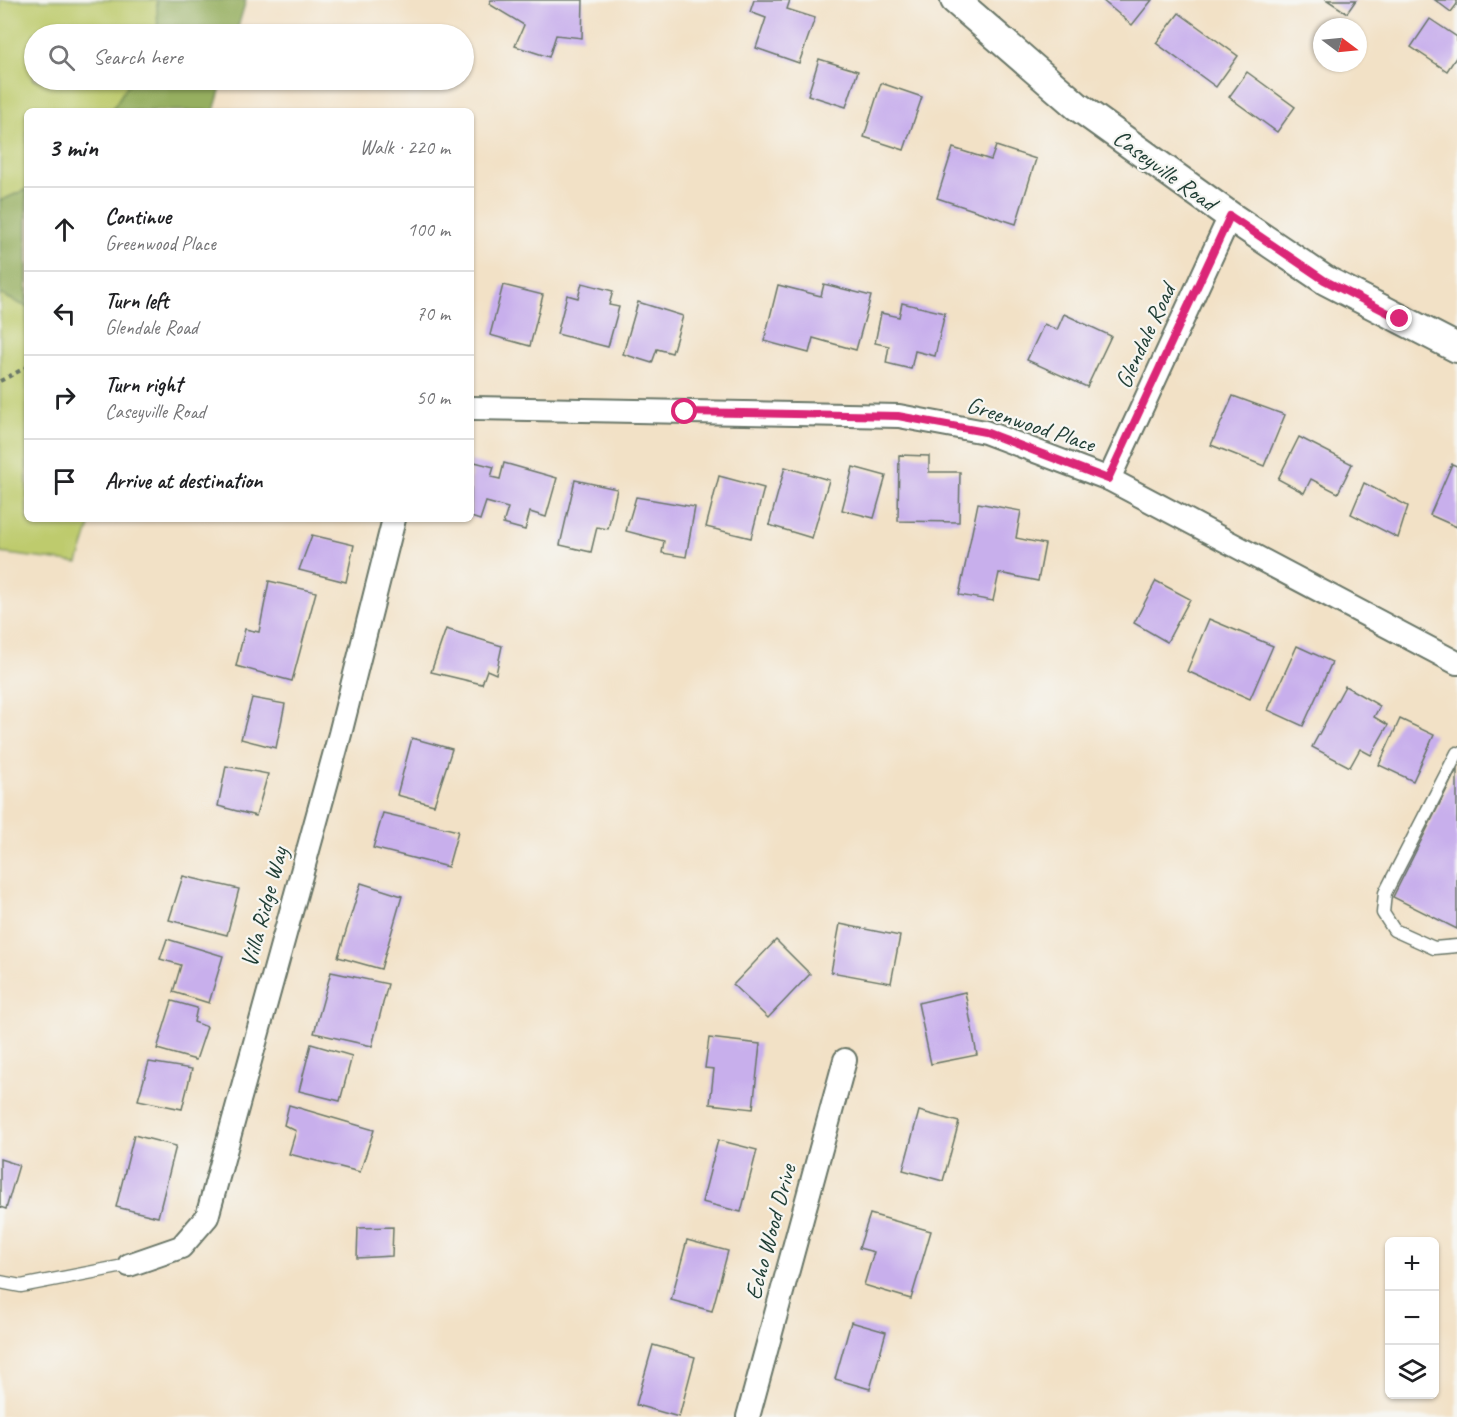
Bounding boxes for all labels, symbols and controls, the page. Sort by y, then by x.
north arrow [1313,18,1367,72]
search box [24,24,474,90]
icon: search [45,41,78,74]
text: Search here [93,43,183,71]
street label: Caseyville Road [1107,122,1225,220]
text: 3 min [48,131,98,164]
text: Walk · 220 m [360,135,450,160]
text: Continue [105,203,171,231]
icon: ahead [48,213,81,246]
text: 100 m [407,217,450,242]
text: Greenwood Place [105,231,216,256]
street label: Glendale Road [1108,276,1184,393]
text: Turn left [105,287,169,315]
icon: left [48,297,81,330]
text: 70 m [416,301,450,326]
route end [1386,305,1412,331]
text: Glendale Road [105,315,198,340]
text: Turn right [105,371,182,399]
icon: right [48,381,81,414]
text: 50 m [416,385,450,410]
street label: Greenwood Place [963,389,1101,459]
route start [671,398,697,424]
text: Caseyville Road [105,399,205,424]
icon: arrive [48,465,81,498]
text: Arrive at destination [105,467,262,495]
street label: Villa Ridge Way [234,842,295,970]
street label: Echo Wood Drive [738,1159,803,1303]
map controls [1385,1237,1439,1399]
button: + [1385,1237,1439,1291]
button: − [1385,1291,1439,1345]
button: layers [1385,1345,1439,1399]

